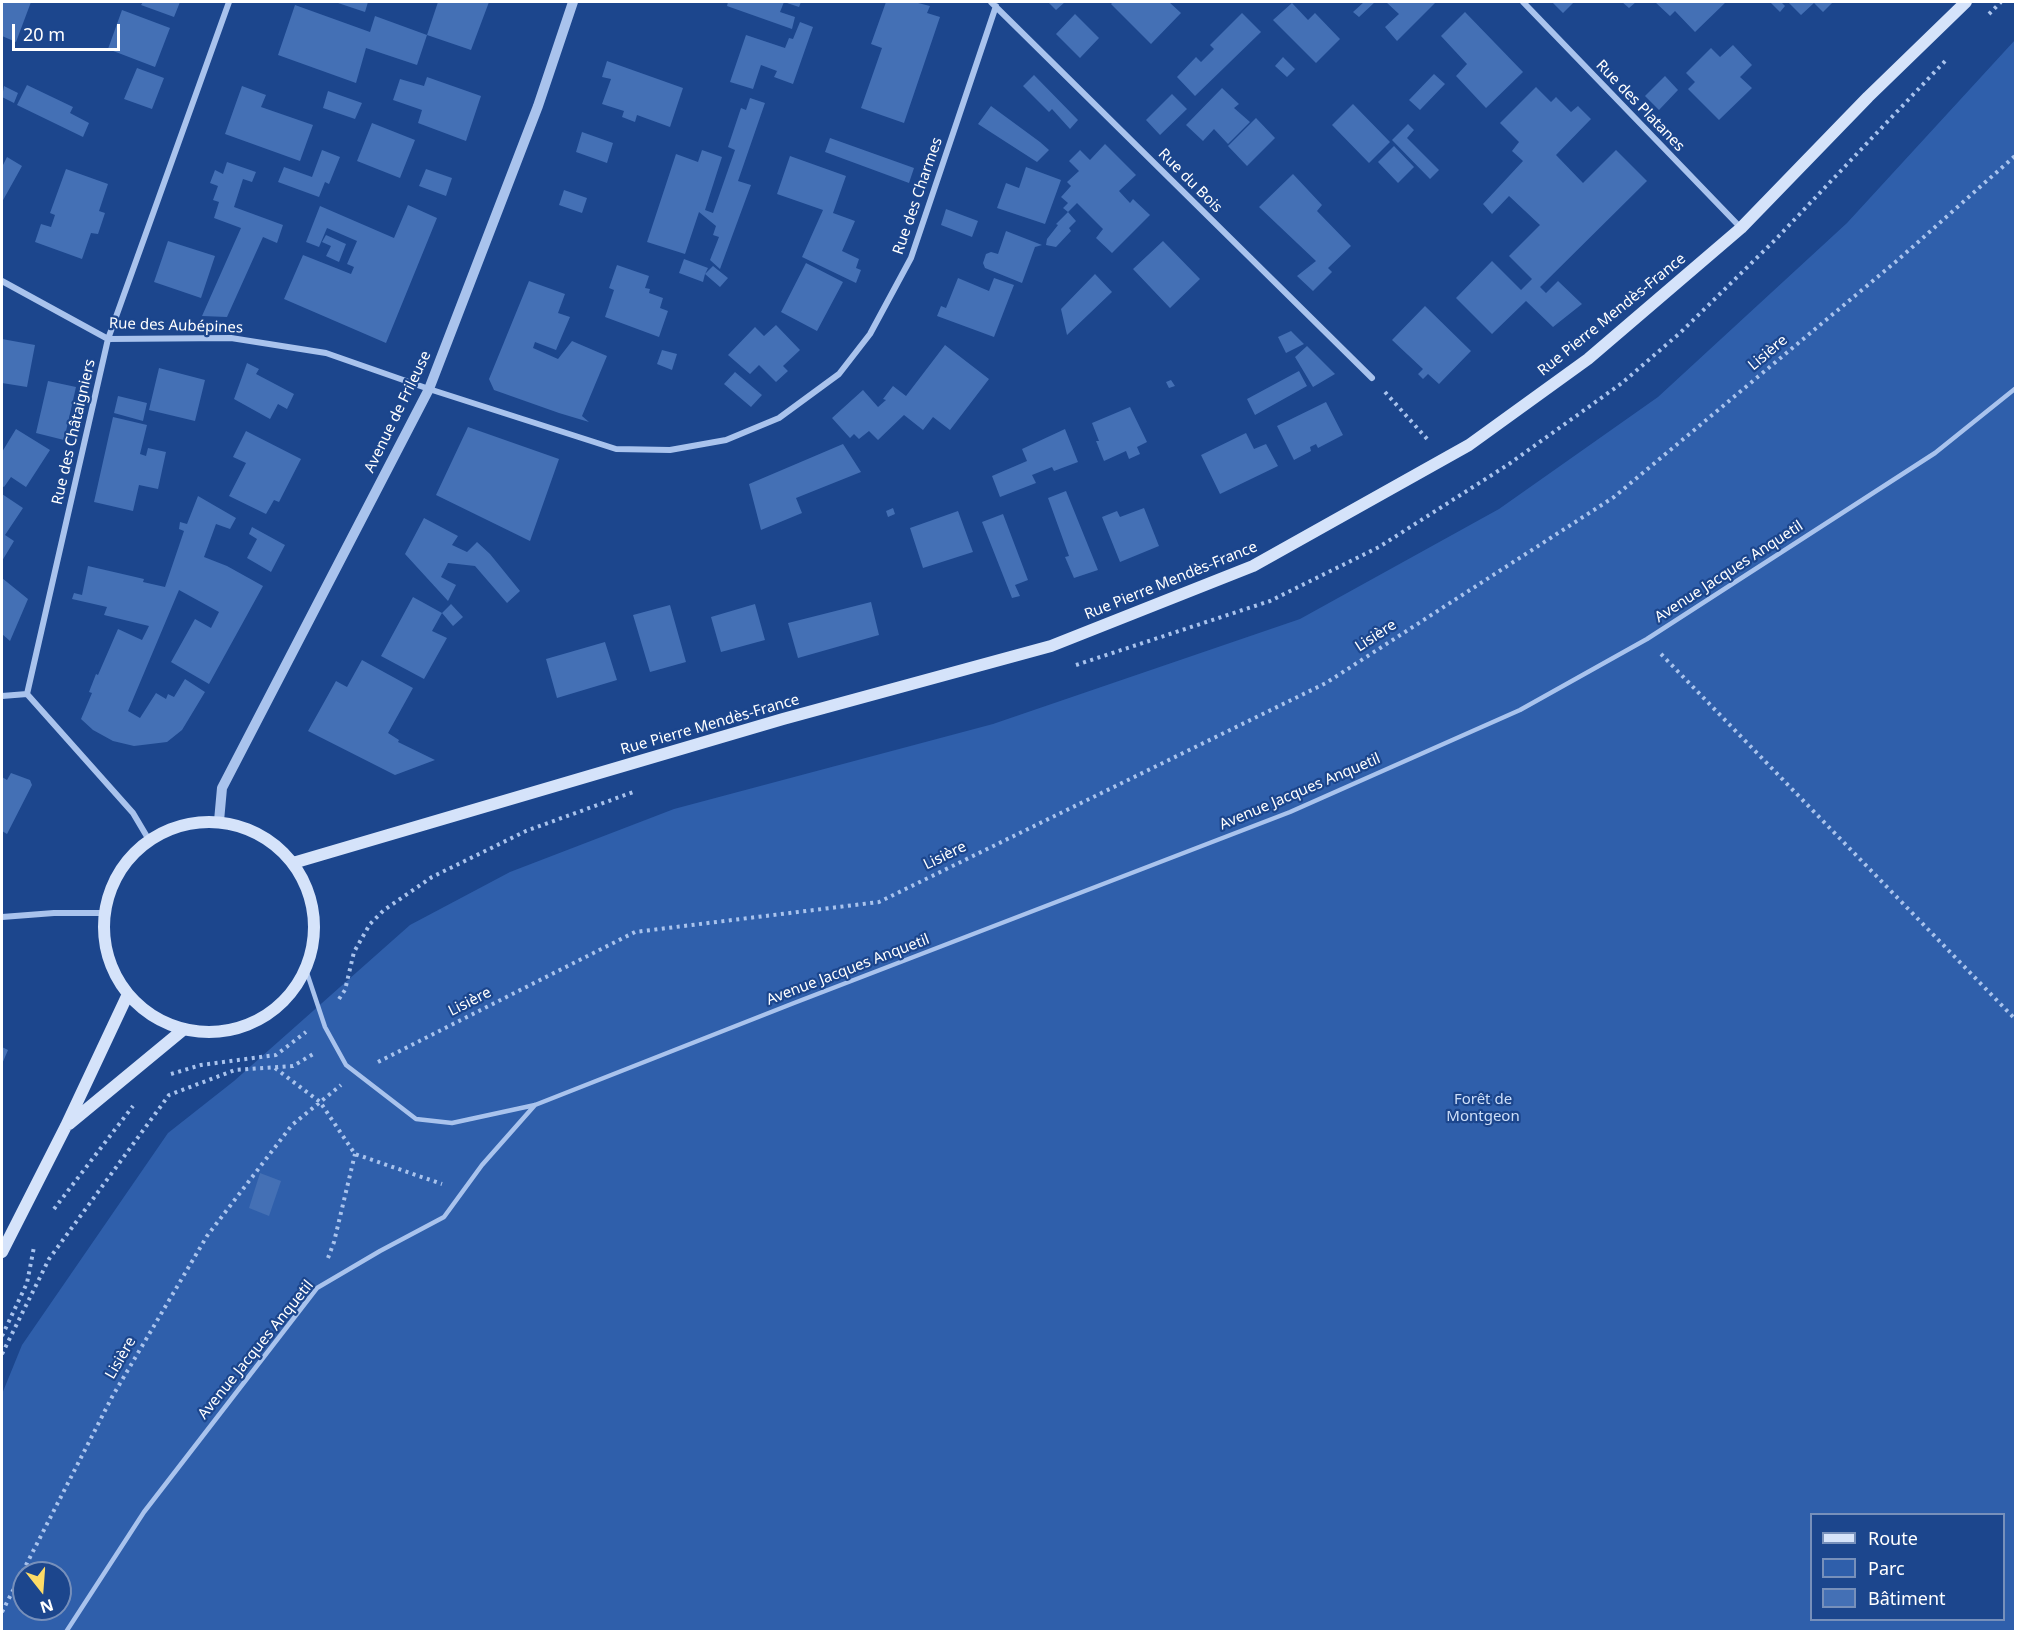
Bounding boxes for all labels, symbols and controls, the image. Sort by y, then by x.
scale bar [15,12,123,50]
text: 20 m [23,22,65,46]
street label: Rue des Platanes [1592,57,1688,155]
street label: Rue des Charmes [890,135,946,257]
street label: Rue du Bois [1154,145,1226,217]
street label: Rue Pierre Mendès-France [1534,250,1690,380]
street label: Rue des Aubépines [109,315,243,337]
street label: Lisière [1745,331,1791,375]
street label: Avenue de Frileuse [361,348,435,476]
street label: Rue des Châtaigniers [48,357,100,507]
street label: Avenue Jacques Anquetil [1651,517,1807,627]
street label: Rue Pierre Mendès-France [1082,538,1260,624]
street label: Lisière [1352,616,1400,656]
street label: Rue Pierre Mendès-France [619,691,801,759]
street label: Avenue Jacques Anquetil [1217,750,1383,834]
street label: Lisière [921,838,969,874]
street label: Avenue Jacques Anquetil [764,931,932,1009]
street label: Lisière [446,984,494,1020]
park label: Forêt de Montgeon [1446,1091,1520,1126]
street label: Avenue Jacques Anquetil [194,1277,318,1423]
street label: Lisière [102,1334,140,1382]
legend [1810,1513,2005,1621]
text: Route [1868,1526,1918,1550]
text: Parc [1868,1556,1905,1580]
north arrow [12,1561,72,1621]
text: Bâtiment [1868,1586,1946,1610]
text: N [37,1594,56,1619]

